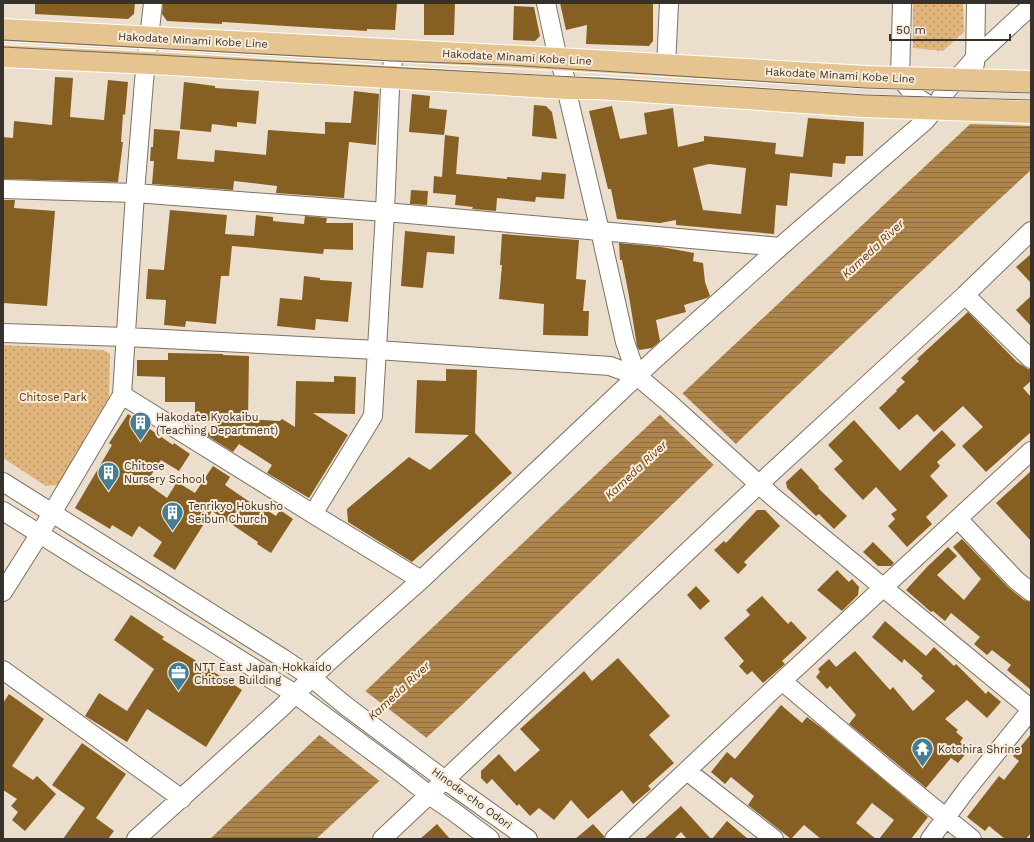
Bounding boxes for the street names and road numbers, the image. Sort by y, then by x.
street label: Hakodate Minami Kobe Line [118,30,268,51]
street label: Hakodate Minami Kobe Line [442,47,592,68]
street label: Hakodate Minami Kobe Line [765,65,915,86]
street label: Hinode-cho Odori [429,765,514,832]

